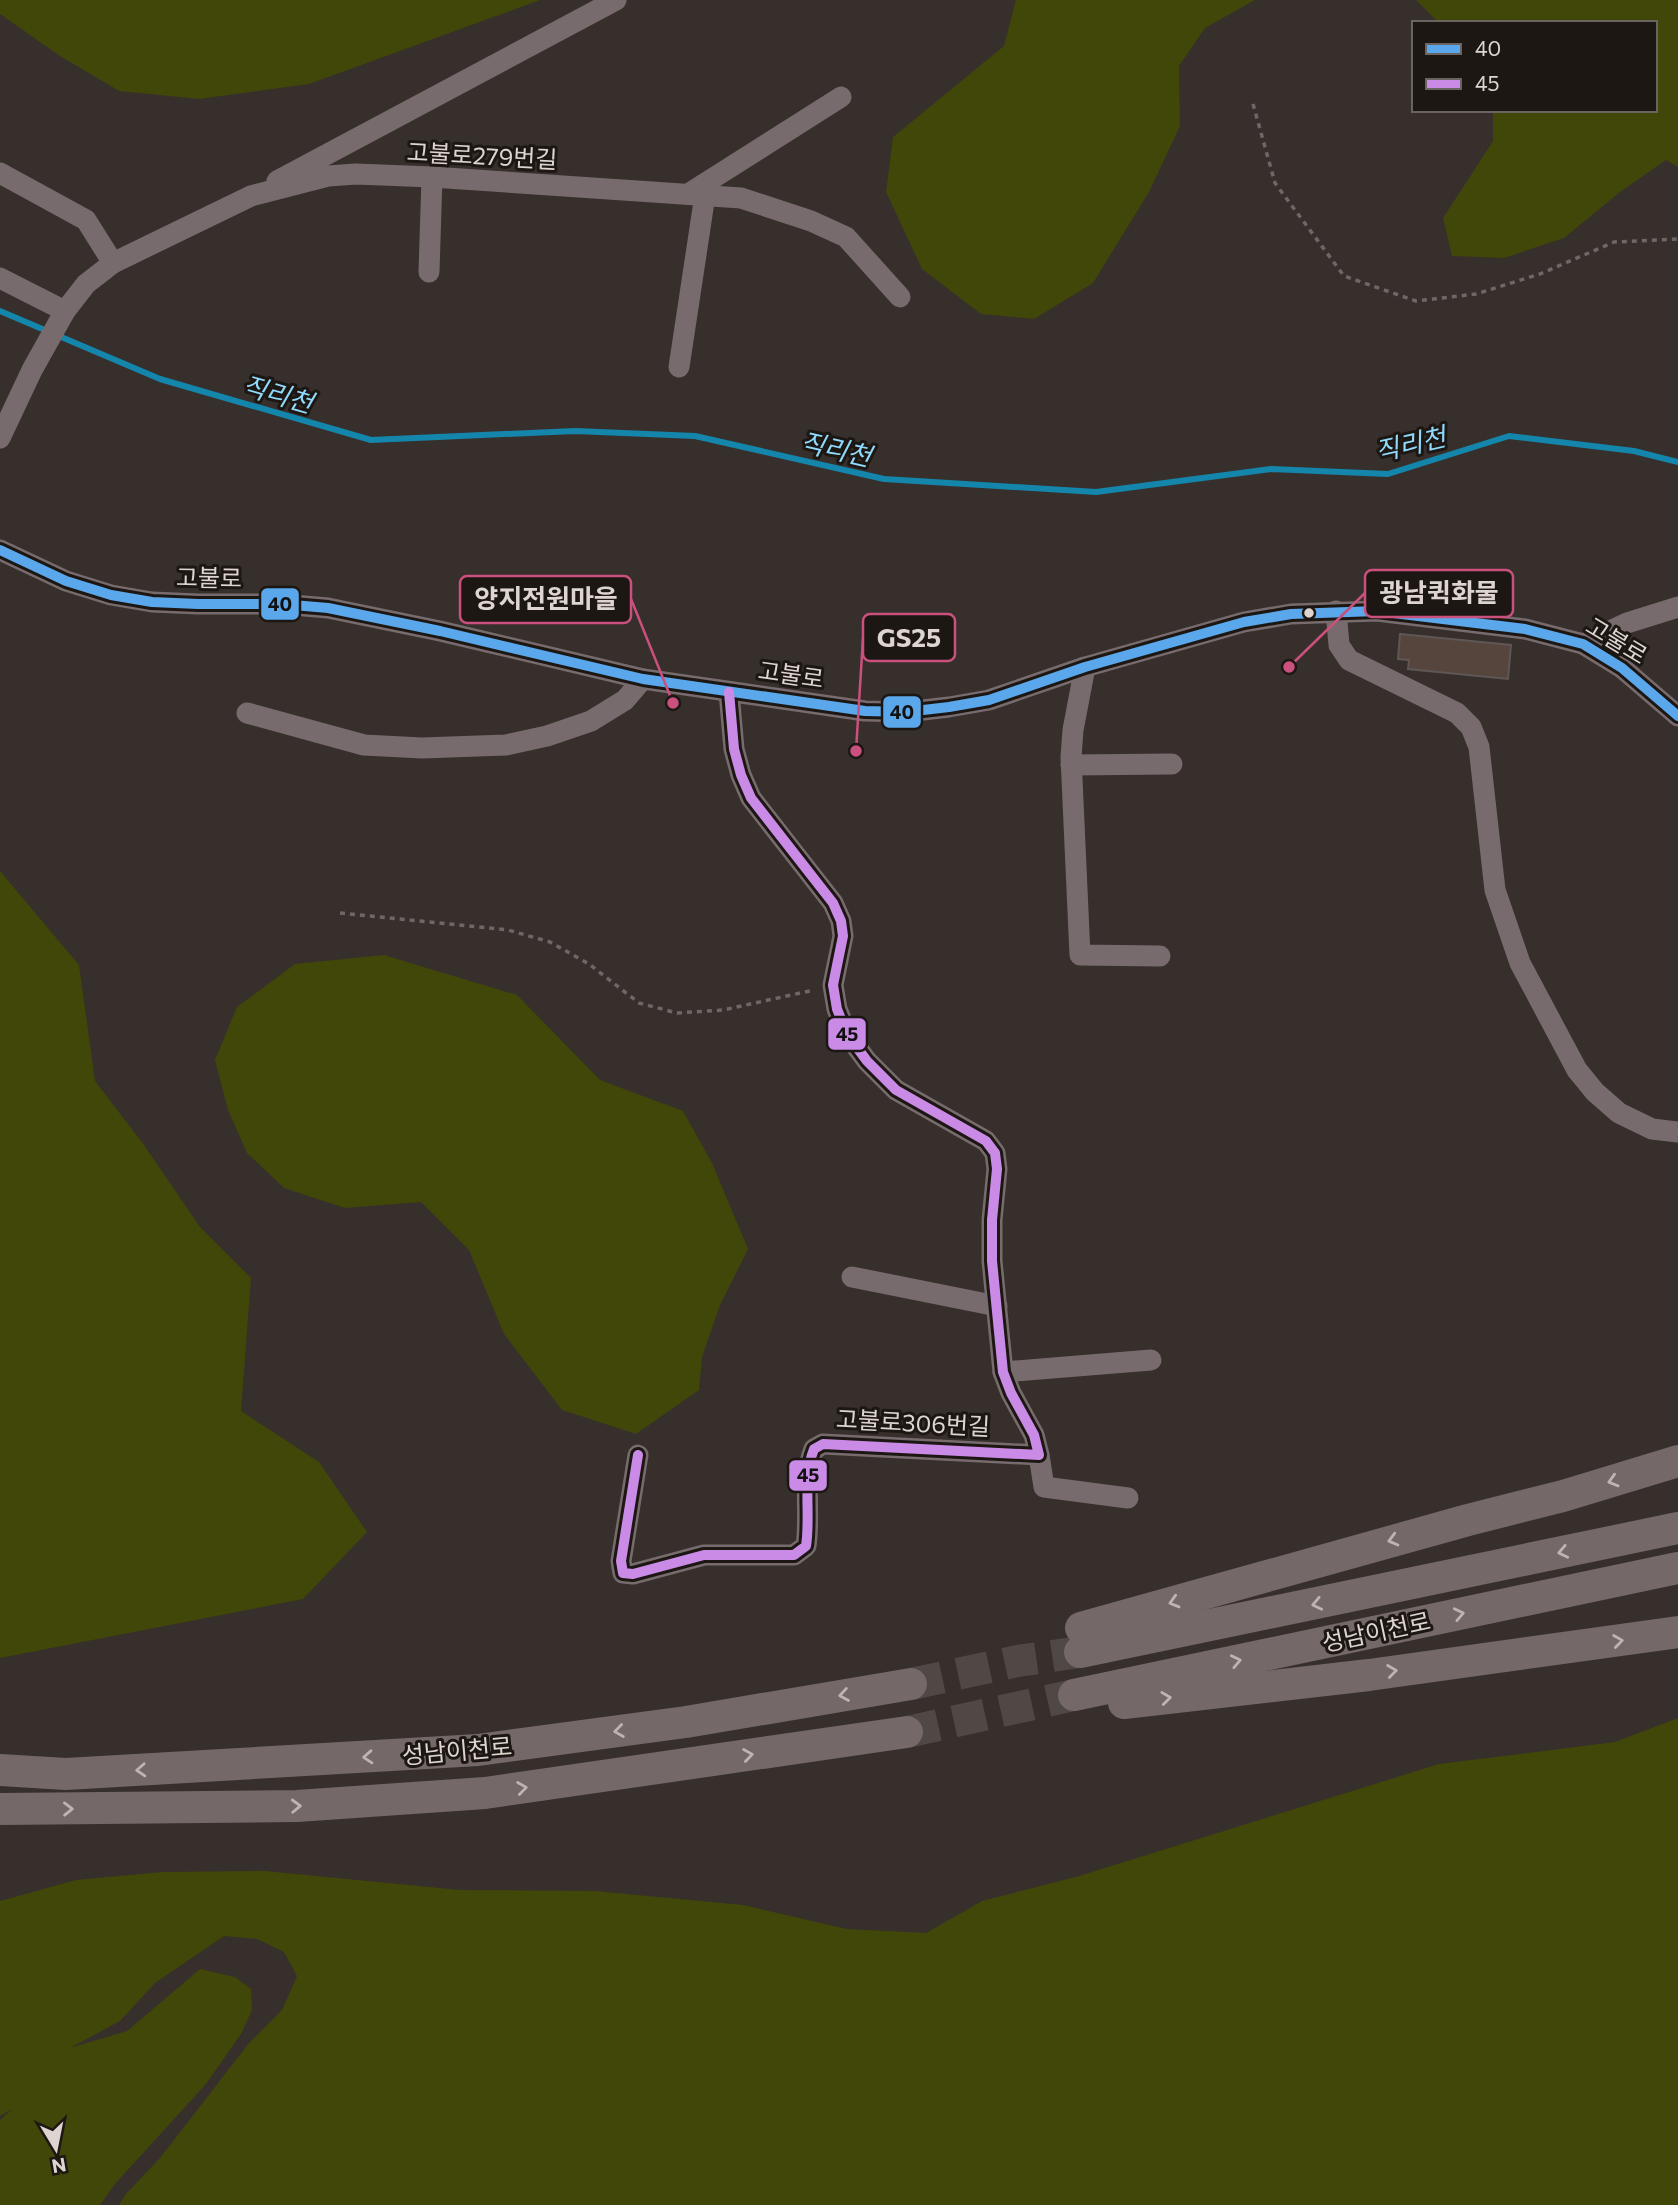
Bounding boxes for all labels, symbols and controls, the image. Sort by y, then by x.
legend [1412,21,1657,112]
text: 40 [1475,35,1501,60]
text: 45 [1475,70,1500,95]
street label: 고불로279번길 [406,137,558,173]
water label: 직리천 [239,368,320,419]
water label: 직리천 [1372,419,1451,466]
water label: 직리천 [798,425,877,472]
street label: 고불로 [176,562,242,592]
callout: 광남퀵화물 [1365,570,1513,617]
callout: 양지전원마을 [460,576,631,623]
text: 광남퀵화물 [1379,576,1499,607]
text: 양지전원마을 [474,582,618,613]
line badge: 40 [260,587,300,621]
text: 40 [268,592,292,615]
unlabelled marker [1302,606,1316,620]
street label: 고불로 [1581,611,1653,669]
callout: GS25 [863,614,955,661]
text: GS25 [877,621,941,652]
street label: 고불로 [756,655,826,693]
line badge: 40 [882,695,922,729]
text: 40 [890,700,914,723]
line badge: 45 [827,1017,867,1051]
text: 45 [836,1022,858,1045]
street label: 고불로306번길 [835,1403,991,1441]
line badge: 45 [788,1459,828,1492]
text: 45 [797,1463,819,1486]
one-way arrow [1607,1473,1619,1487]
one-way arrow [1387,1532,1399,1546]
one-way arrow [1557,1544,1569,1559]
one-way arrow [1169,1594,1181,1609]
one-way arrow [1311,1595,1323,1610]
street label: 성남이천로 [1319,1605,1433,1657]
one-way arrow [1453,1607,1465,1622]
one-way arrow [1612,1633,1624,1648]
one-way arrow [1230,1654,1242,1669]
one-way arrow [1386,1664,1398,1679]
one-way arrow [838,1687,850,1702]
one-way arrow [1161,1691,1172,1706]
one-way arrow [613,1723,625,1738]
street label: 성남이천로 [401,1731,513,1769]
one-way arrow [742,1748,753,1763]
one-way arrow [363,1749,374,1764]
one-way arrow [136,1762,147,1777]
one-way arrow [517,1780,528,1795]
one-way arrow [290,1798,301,1813]
one-way arrow [63,1801,74,1816]
north arrow [21,2114,91,2184]
text: N [50,2154,68,2179]

